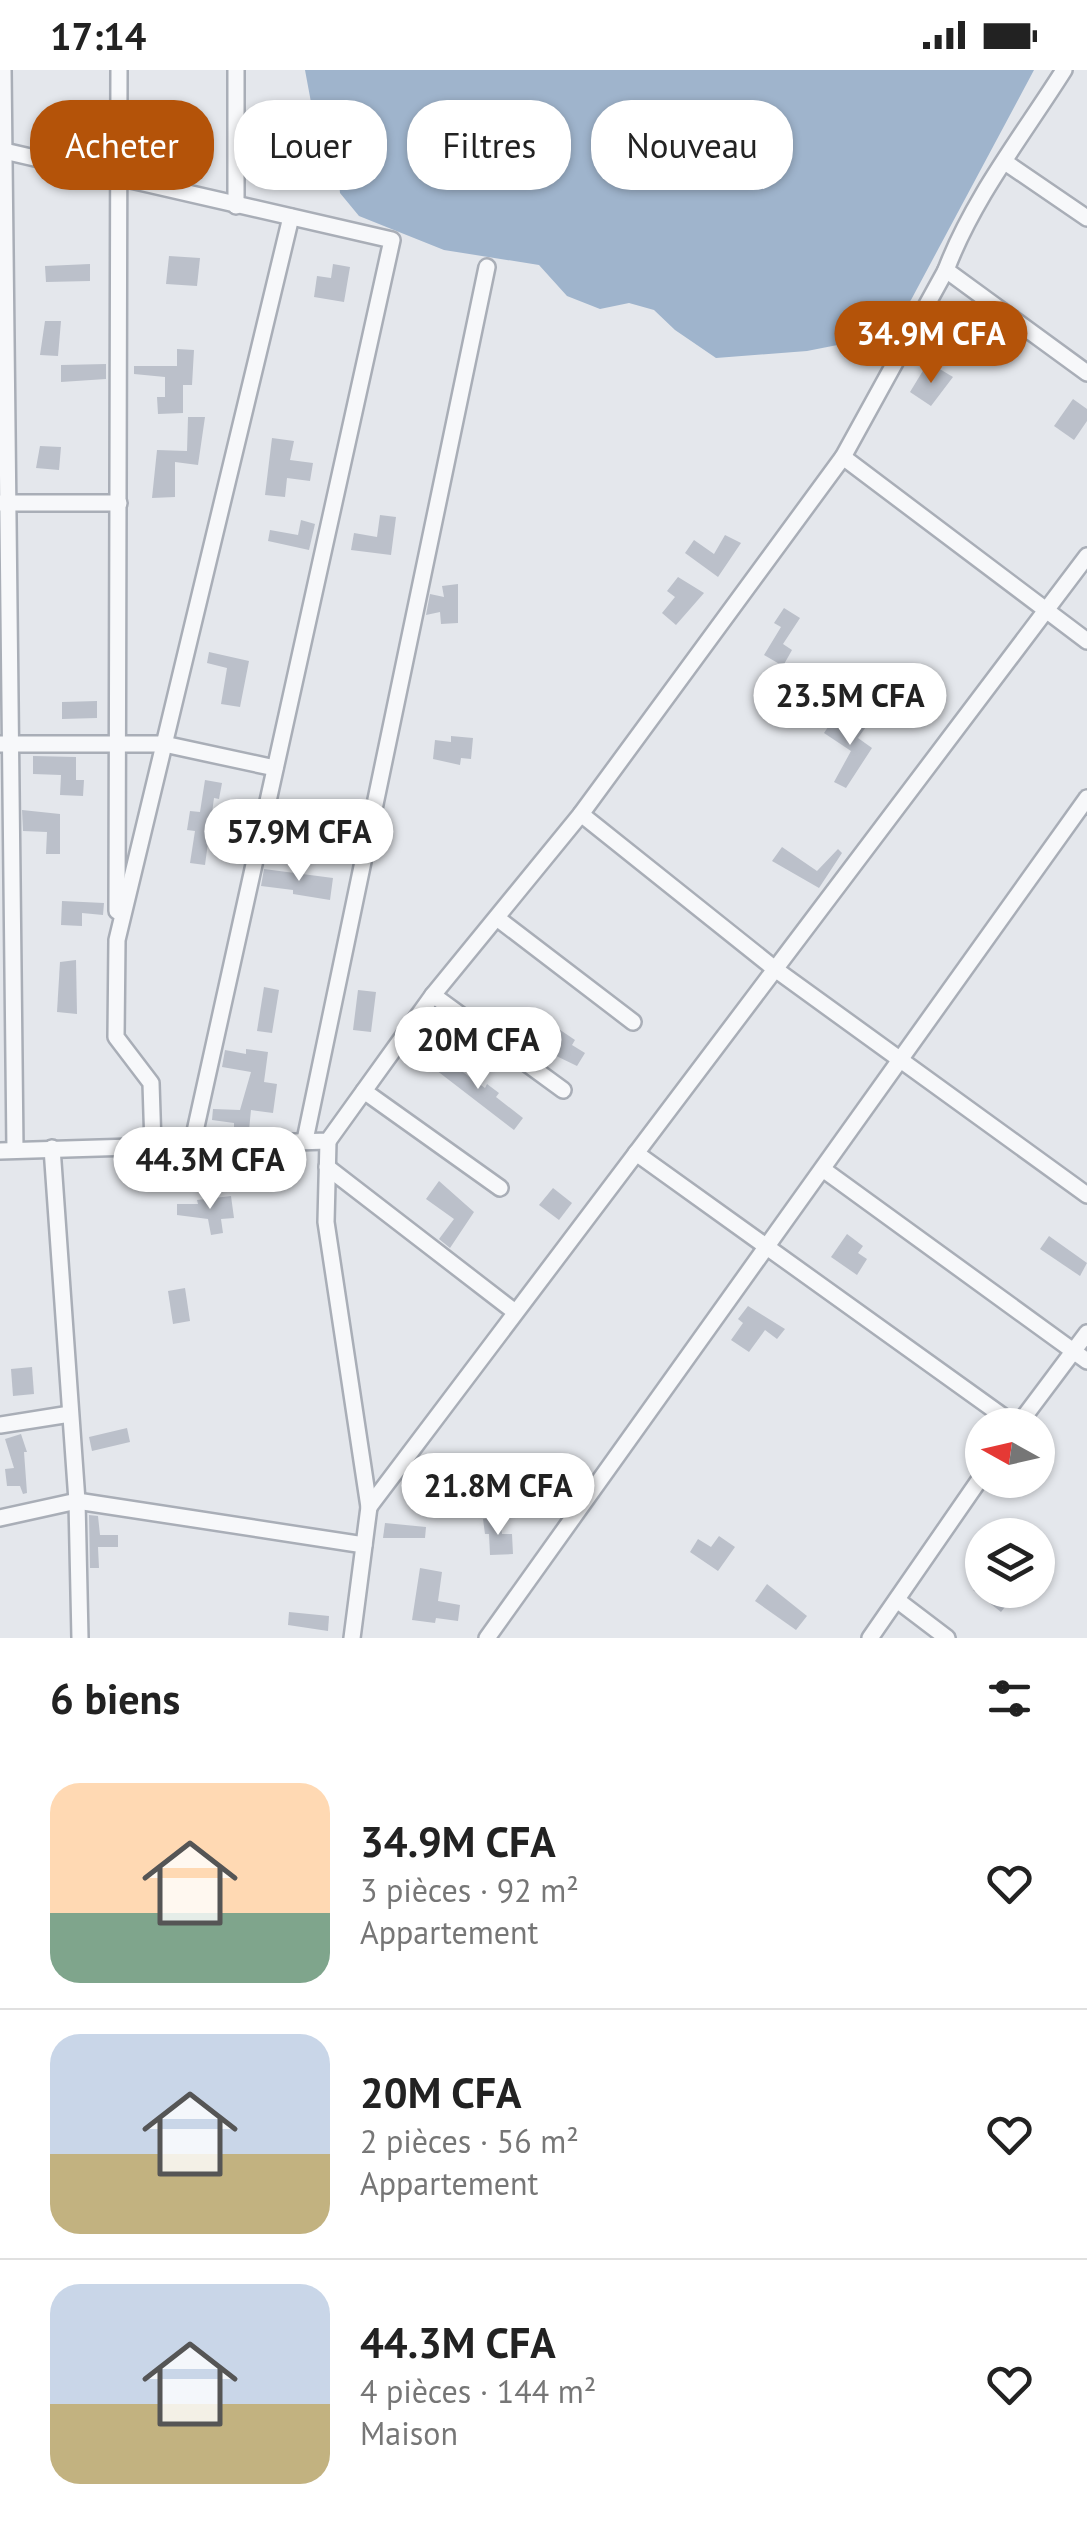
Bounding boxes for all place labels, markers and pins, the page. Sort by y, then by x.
pin: 34.9M CFA [817,301,1045,386]
pin: 23.5M CFA [736,663,964,748]
pin: 57.9M CFA [185,799,413,884]
pin: 20M CFA [386,1007,570,1092]
pin: 44.3M CFA [96,1127,324,1212]
pin: 21.8M CFA [384,1453,612,1538]

